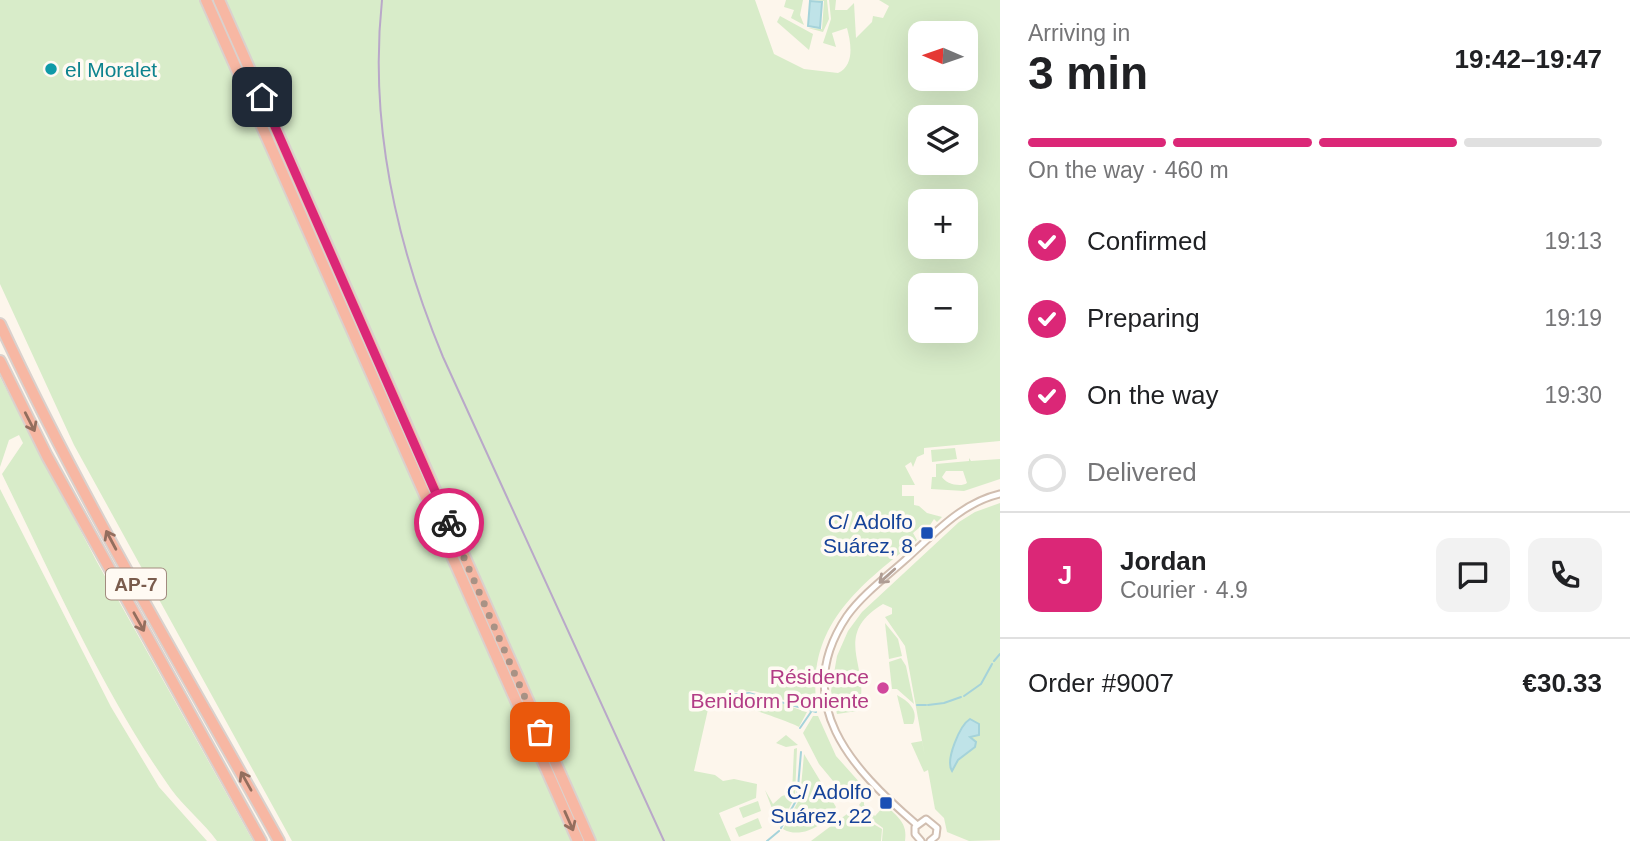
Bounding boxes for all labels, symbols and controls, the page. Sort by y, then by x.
text: Arriving in [1028,20,1130,46]
north arrow [908,21,978,91]
map controls [908,21,978,343]
text: 19:42–19:47 [1455,44,1602,74]
text: 3 min [1028,47,1148,99]
place label: el Moralet [65,58,157,81]
marker: el Moralet [43,61,59,77]
pin [232,67,292,127]
icon: home [243,78,281,116]
button: layers [908,105,978,175]
text: On the way · 460 m [1028,157,1229,183]
button: + [908,189,978,259]
icon: check [1028,223,1066,261]
text: Confirmed [1087,226,1207,256]
text: 19:13 [1544,228,1602,254]
button: − [908,273,978,343]
icon: check [1028,300,1066,338]
text: Preparing [1087,303,1200,333]
text: 19:19 [1544,305,1602,331]
icon: check [1028,377,1066,415]
text: On the way [1087,380,1219,410]
text: 19:30 [1544,382,1602,408]
one-way arrow [23,412,37,432]
text: Delivered [1087,457,1197,487]
courier [414,488,484,558]
icon: bike [430,504,468,542]
place label: C/ Adolfo Suárez, 8 [823,510,913,557]
marker: C/ Adolfo Suárez, 8 [919,525,935,541]
one-way arrow [104,530,117,551]
button: chat [1436,538,1510,612]
button: phone [1528,538,1602,612]
text: Jordan [1120,546,1207,576]
text: J [1058,560,1072,590]
road number: AP-7 [106,568,166,600]
one-way arrow [879,568,896,585]
text: Courier · 4.9 [1120,577,1248,603]
one-way arrow [132,612,146,632]
place label: Résidence Benidorm Poniente [690,665,869,712]
text: Order #9007 [1028,668,1174,698]
text: €30.33 [1522,668,1602,698]
marker: Résidence Benidorm Poniente [875,680,891,696]
pin [510,702,570,762]
icon: bag [521,713,559,751]
one-way arrow [239,771,252,792]
place label: C/ Adolfo Suárez, 22 [770,780,872,827]
marker: C/ Adolfo Suárez, 22 [878,795,894,811]
one-way arrow [563,810,576,831]

